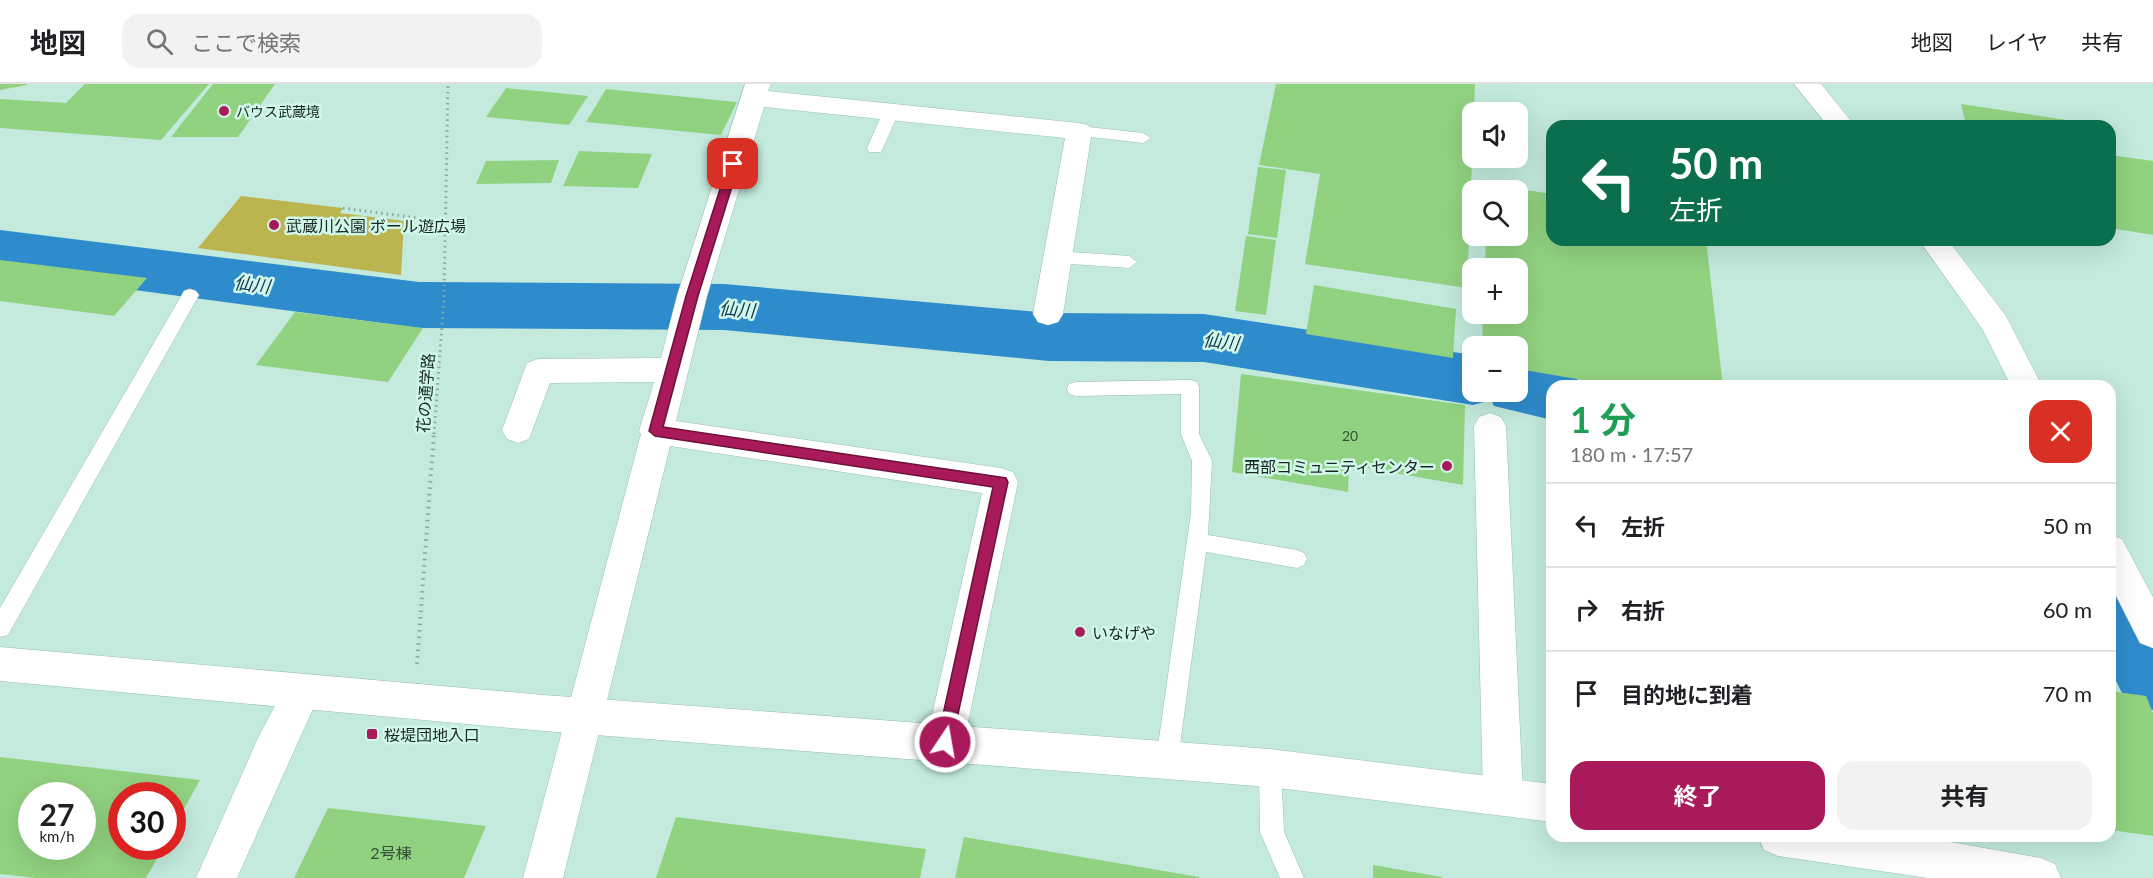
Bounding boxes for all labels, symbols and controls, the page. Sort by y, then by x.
search box [122,14,542,68]
text: 地図 [30,25,86,59]
icon: search [143,25,176,58]
text: ここで検索 [191,29,301,56]
text: 地図 [1911,29,1953,54]
text: レイヤ [1986,29,2048,54]
text: 共有 [2081,29,2123,54]
map controls [1462,102,1528,402]
button: sound [1462,102,1528,168]
place label: バウス武蔵境 [236,103,320,120]
marker: バウス武蔵境 [217,104,231,118]
pin [707,138,758,189]
text: 50 m [1669,138,1763,188]
icon: left [1570,144,1648,222]
icon: arrive [716,147,749,180]
button: search [1462,180,1528,246]
text: 左折 [1669,193,1723,226]
place label: 武蔵川公園 ボール遊広場 [286,216,466,235]
marker: 武蔵川公園 ボール遊広場 [267,218,281,232]
button: + [1462,258,1528,324]
water label: 仙川 [233,271,273,297]
water label: 仙川 [718,297,758,321]
water label: 仙川 [1202,328,1242,354]
button: − [1462,336,1528,402]
street label: 花の通学路 [413,352,437,434]
text: 1 分 [1570,397,1636,441]
button: close [2029,400,2092,463]
house number: 20 [1342,427,1358,444]
text: 180 m · 17:57 [1570,442,1693,466]
place label: 西部コミュニティセンター [1244,457,1435,476]
marker: 西部コミュニティセンター [1440,459,1454,473]
icon: left [1570,509,1603,542]
text: 50 m [2043,512,2092,539]
text: 左折 [1621,513,1665,540]
icon: right [1570,593,1603,626]
text: 60 m [2043,596,2092,623]
text: 右折 [1621,597,1665,624]
place label: いなげや [1092,623,1156,642]
marker: いなげや [1073,625,1087,639]
icon: arrive [1570,677,1603,710]
text: 70 m [2043,680,2092,707]
text: 目的地に到着 [1621,681,1753,708]
position arrow [913,710,977,774]
place label: 桜堤団地入口 [384,725,480,744]
marker: 桜堤団地入口 [365,727,379,741]
button: 終了 [1570,761,1825,830]
button: 共有 [1837,761,2092,830]
speed limit sign: 30 [108,782,186,860]
text: 27 [40,796,74,832]
text: km/h [39,827,75,845]
house number: 2号棟 [370,843,412,862]

